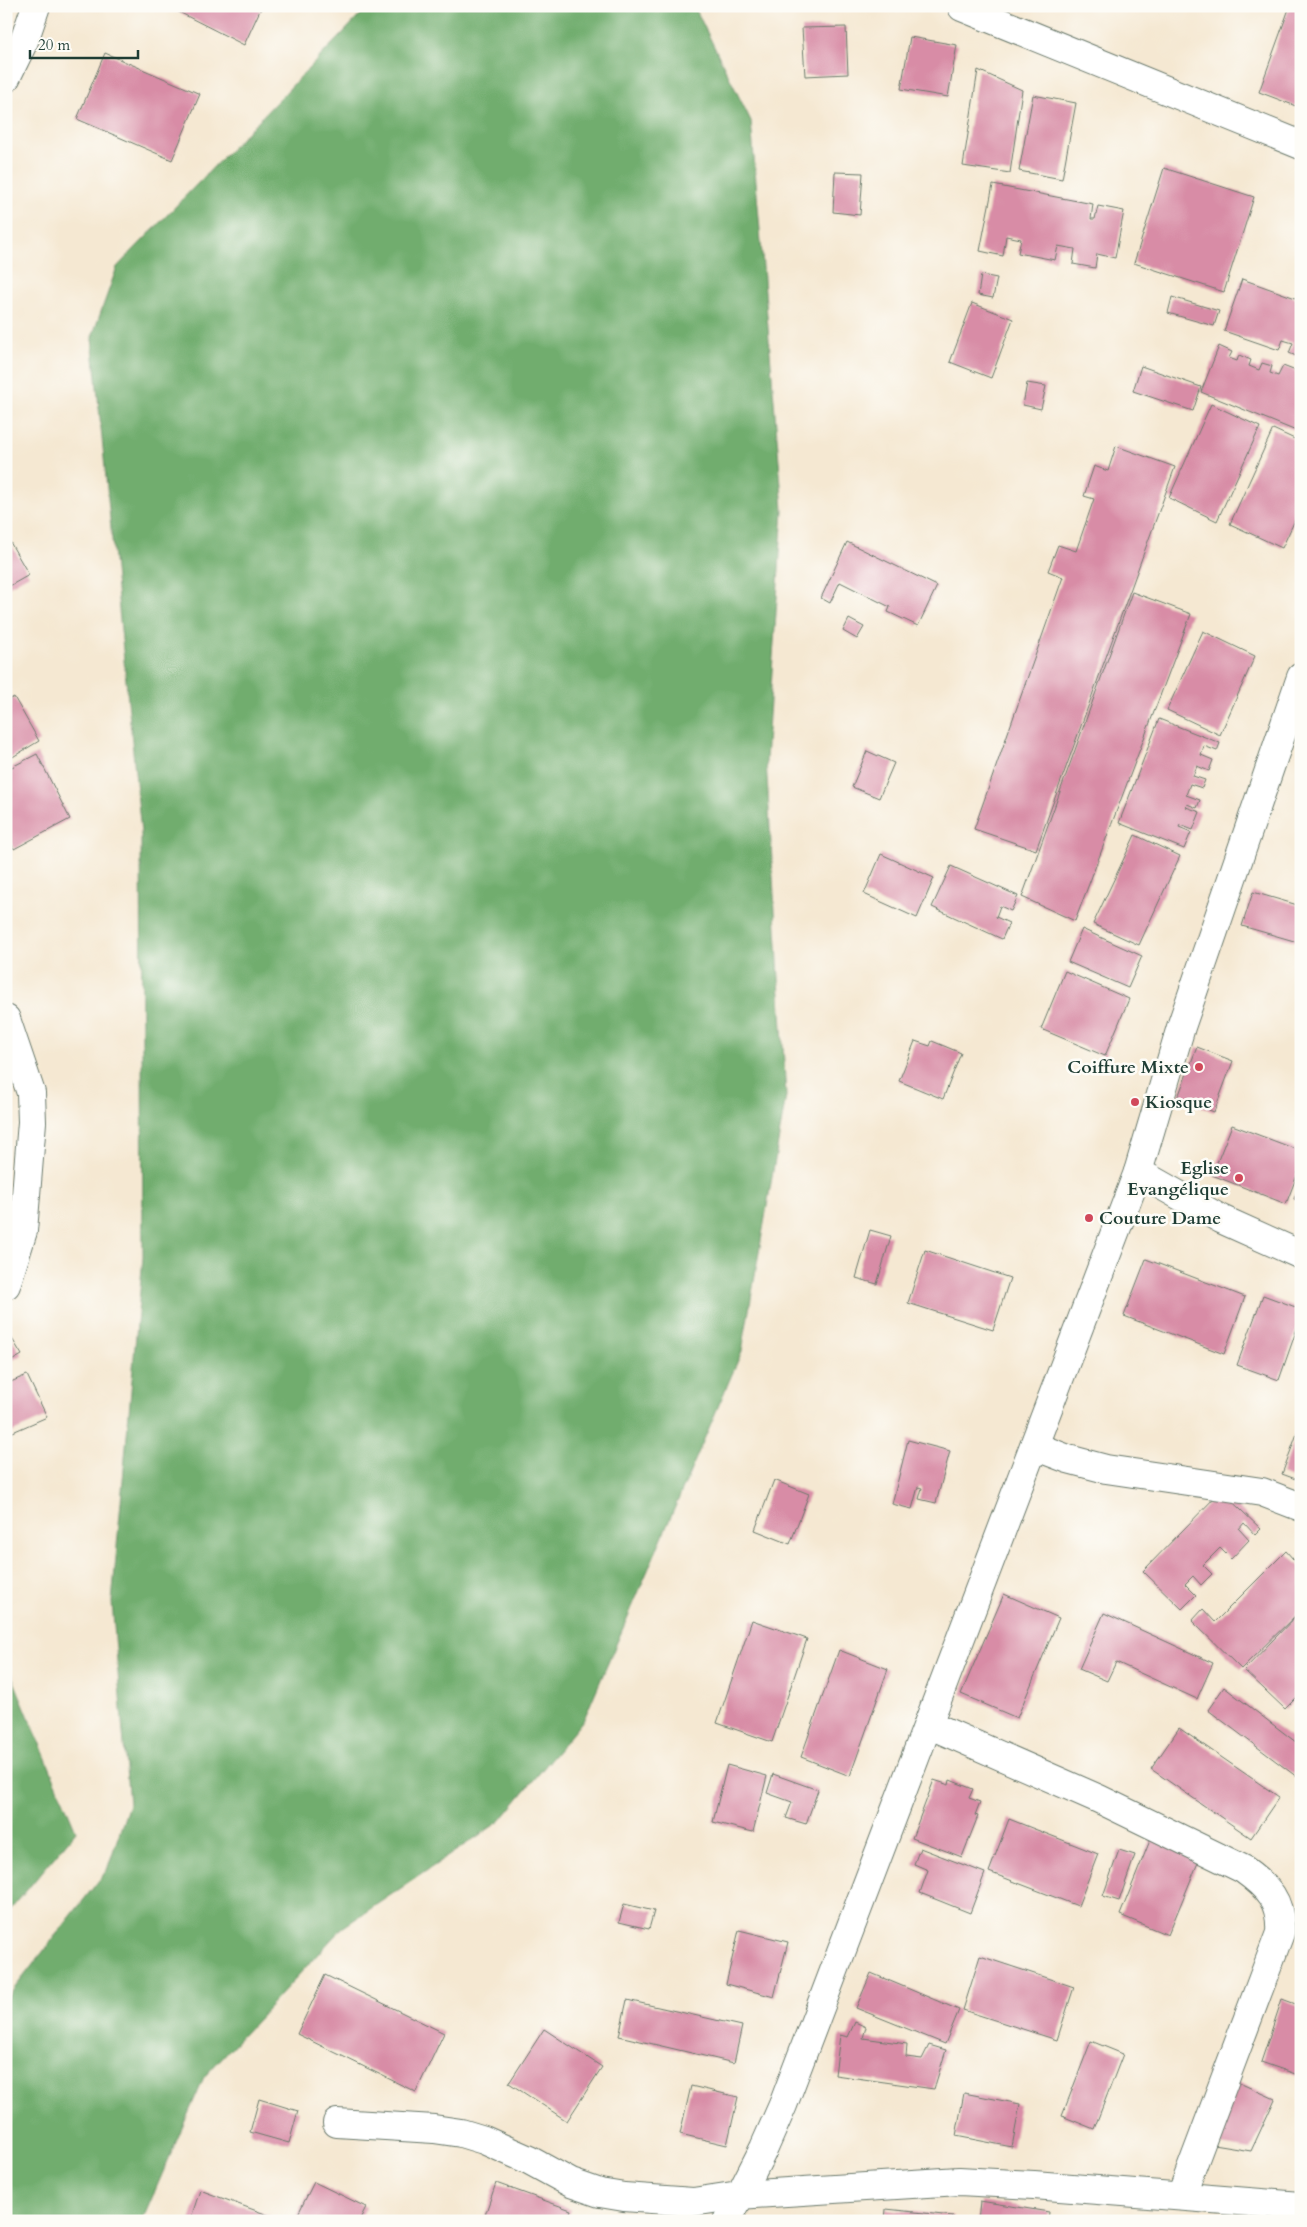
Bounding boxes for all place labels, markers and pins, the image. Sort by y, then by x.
place label: Coiffure Mixte [1067,1055,1189,1080]
marker: Coiffure Mixte [1193,1061,1205,1073]
place label: Kiosque [1145,1090,1212,1115]
marker: Kiosque [1129,1096,1141,1108]
place label: Eglise Evangélique [1127,1156,1229,1202]
marker: Eglise Evangélique [1233,1172,1245,1184]
place label: Couture Dame [1099,1206,1221,1231]
marker: Couture Dame [1083,1212,1095,1224]

